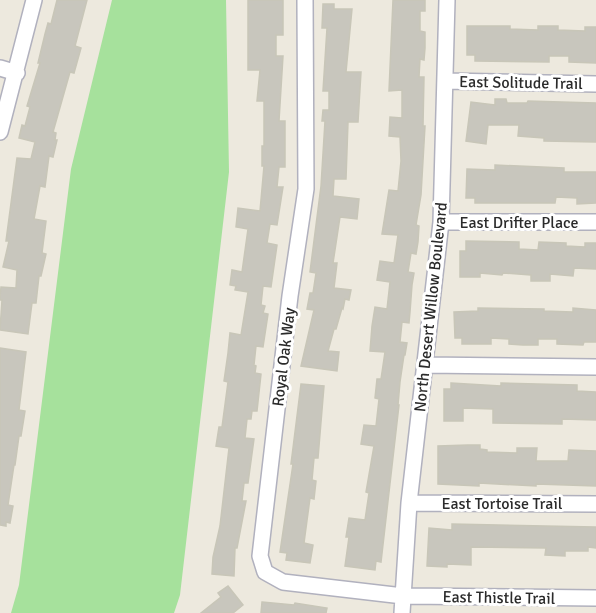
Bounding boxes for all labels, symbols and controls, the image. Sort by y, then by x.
street label: East Solitude Trail [459,72,583,94]
street label: North Desert Willow Boulevard [410,201,452,413]
street label: East Drifter Place [460,213,578,233]
street label: Royal Oak Way [268,306,300,408]
street label: East Tortoise Trail [442,494,563,514]
street label: East Thistle Trail [442,587,556,609]

